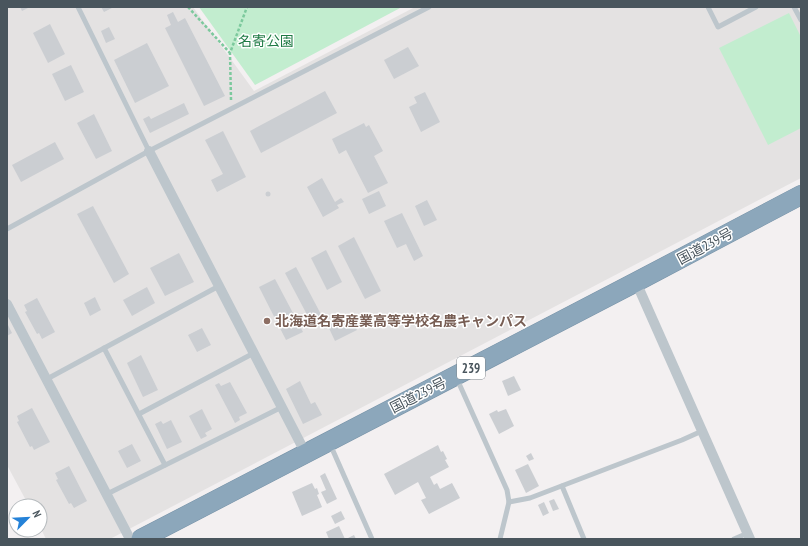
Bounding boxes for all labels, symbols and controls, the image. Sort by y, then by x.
park label: 名寄公園 [238,32,294,50]
street label: 国道239号 [674,224,736,268]
place label: 北海道名寄産業高等学校名農キャンパス [275,312,527,330]
marker: 北海道名寄産業高等学校名農キャンパス [262,316,272,326]
road number: 239 [457,357,485,379]
street label: 国道239号 [387,373,449,417]
north arrow [8,498,48,538]
text: N [30,508,45,520]

